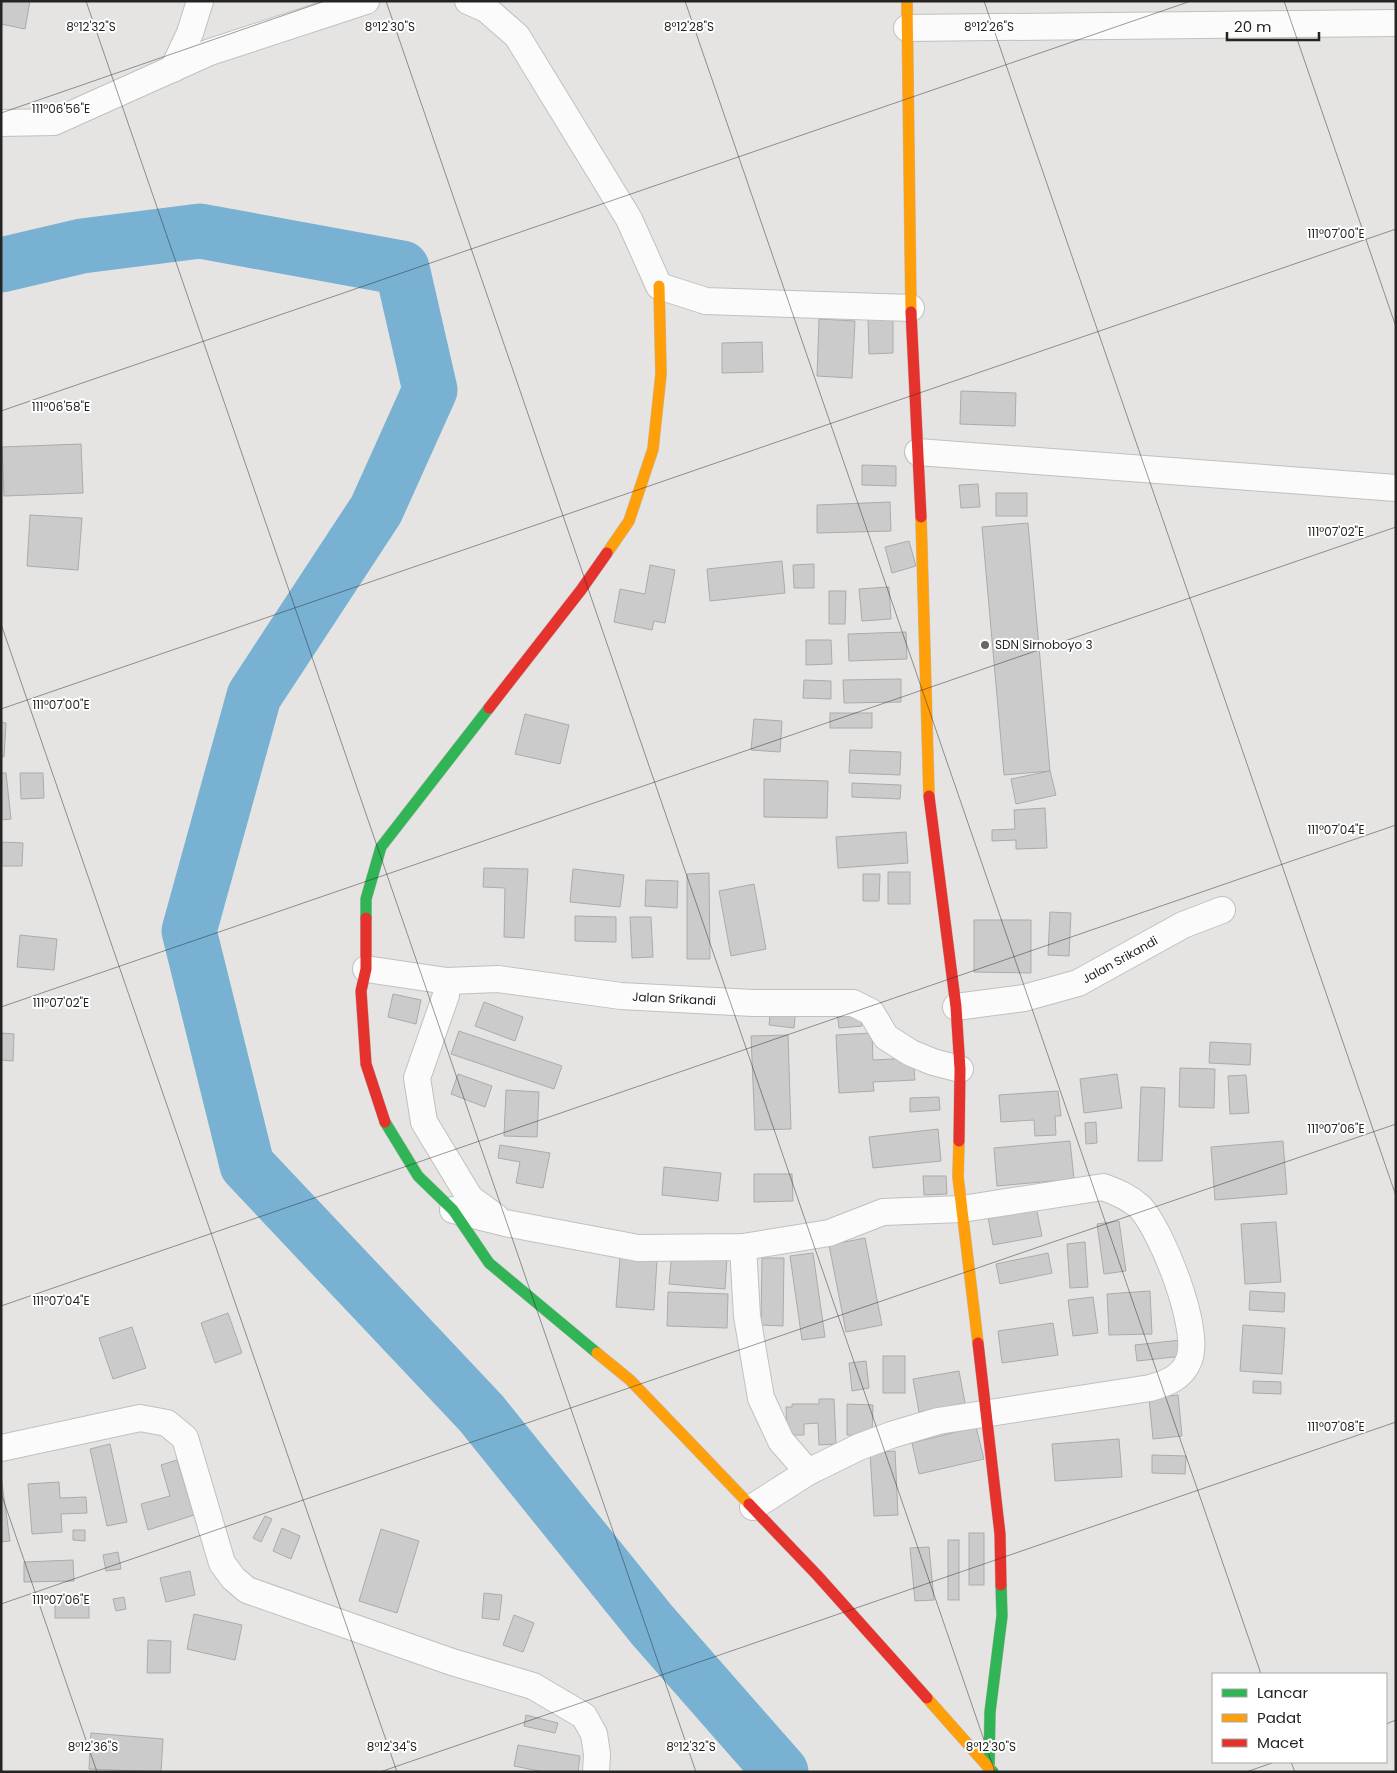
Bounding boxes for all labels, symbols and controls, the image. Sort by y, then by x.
scale bar [1227,10,1320,42]
text: 20 m [1234,16,1272,37]
text: 8°12'32"S [66,18,116,35]
text: 8°12'30"S [365,18,415,35]
text: 8°12'28"S [664,18,714,35]
text: 8°12'26"S [964,18,1014,35]
text: 111°06'56"E [32,100,90,117]
text: 111°07'00"E [1307,225,1365,242]
text: 111°06'58"E [32,398,90,415]
text: 111°07'02"E [1308,523,1364,540]
place label: SDN Sirnoboyo 3 [995,636,1093,653]
marker: SDN Sirnoboyo 3 [979,639,991,651]
text: 111°07'00"E [32,696,90,713]
text: 111°07'04"E [1307,821,1365,838]
street label: Jalan Srikandi [1079,932,1161,987]
street label: Jalan Srikandi [632,988,716,1009]
text: 111°07'02"E [33,994,89,1011]
text: 111°07'06"E [1307,1120,1365,1137]
text: 111°07'04"E [32,1292,90,1309]
text: 111°07'08"E [1307,1418,1365,1435]
text: 111°07'06"E [32,1591,90,1608]
legend [1212,1673,1387,1763]
text: Lancar [1257,1682,1308,1703]
text: Padat [1257,1707,1302,1728]
text: Macet [1257,1732,1304,1753]
text: 8°12'36"S [68,1738,118,1755]
text: 8°12'34"S [367,1738,417,1755]
text: 8°12'32"S [666,1738,716,1755]
text: 8°12'30"S [966,1738,1016,1755]

